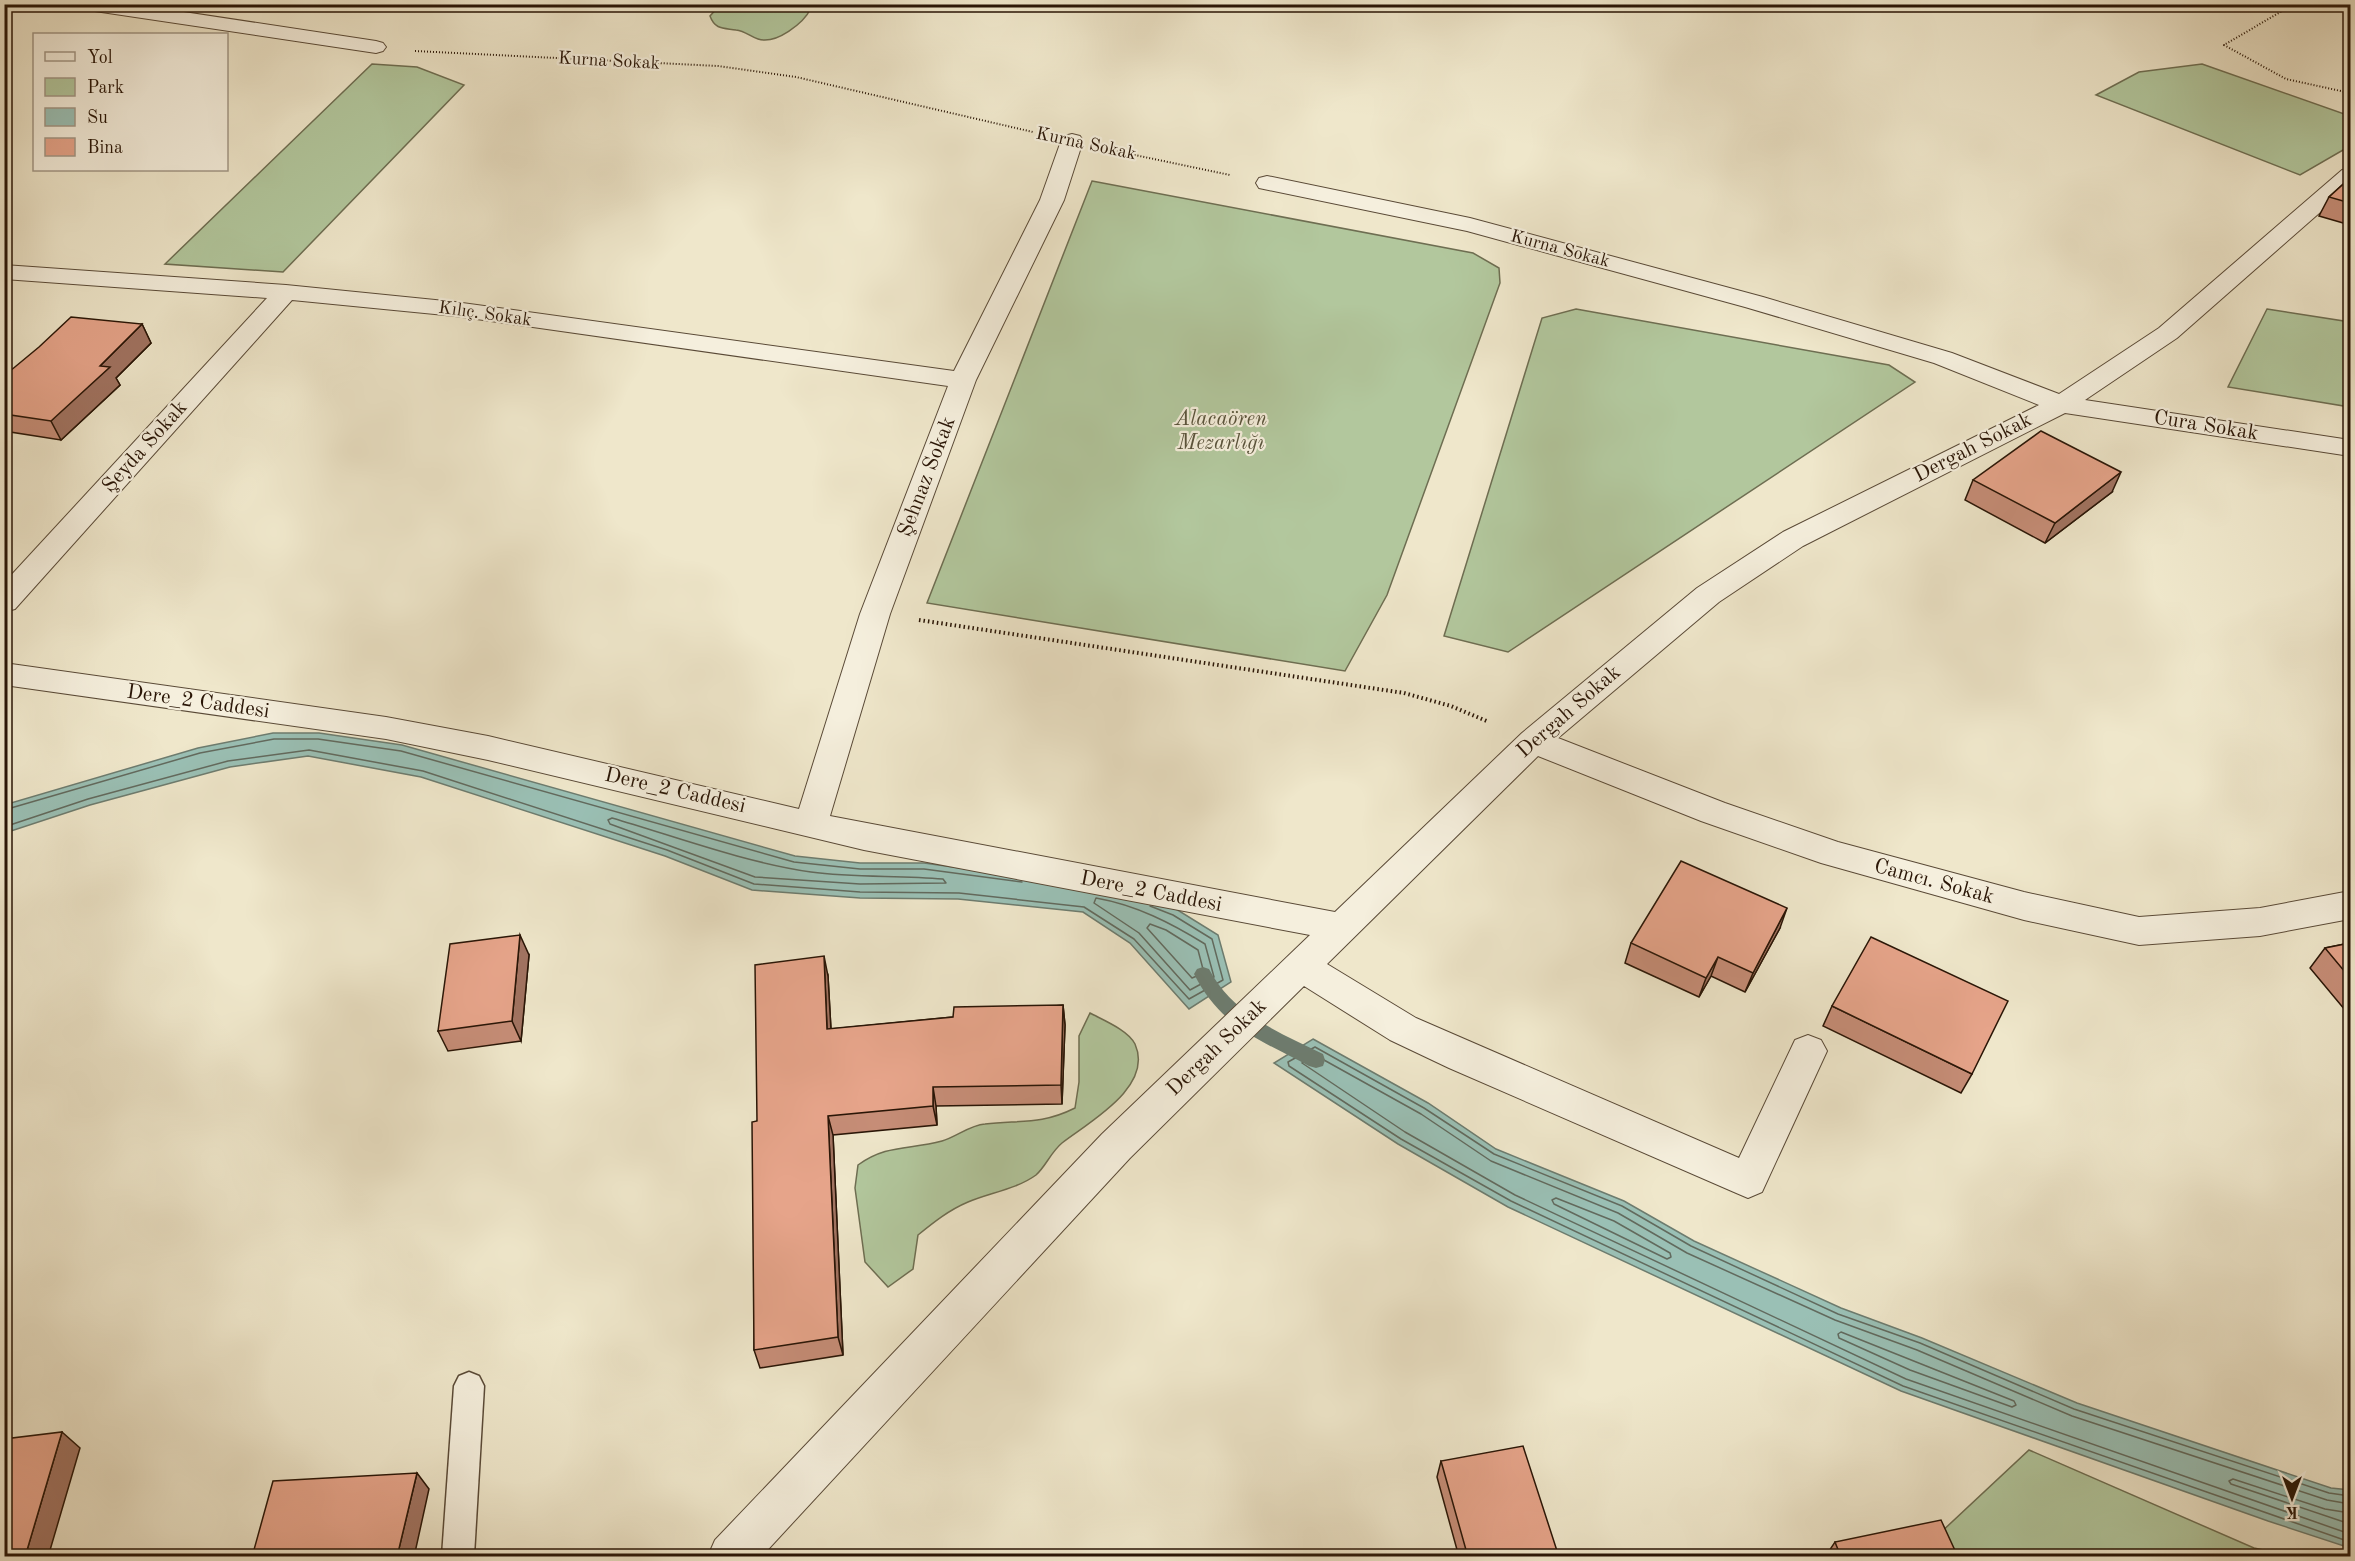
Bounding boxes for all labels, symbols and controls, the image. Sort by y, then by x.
legend [33,33,228,171]
text: Yol [87,49,113,67]
street label: Kurna Sokak [558,49,660,73]
text: Park [87,79,124,97]
text: Su [87,109,108,127]
street label: Kurna Sokak [1034,125,1138,163]
text: Bina [87,139,123,157]
street label: Kurna Sokak [1508,227,1612,271]
street label: Kılıç. Sokak [437,299,533,329]
street label: Şeyda Sokak [98,397,192,497]
street label: Cura Sokak [2152,407,2260,445]
park label: Alacaören Mezarlığı [1174,409,1267,454]
street label: Dergah Sokak [1911,409,2035,487]
street label: Şehnaz Sokak [895,414,960,540]
street label: Dergah Sokak [1513,662,1625,762]
street label: Dere_2 Caddesi [125,682,271,722]
street label: Dere_2 Caddesi [602,765,748,817]
street label: Camcı. Sokak [1872,856,1996,908]
street label: Dere_2 Caddesi [1078,868,1224,916]
street label: Dergah Sokak [1163,995,1271,1100]
north arrow [2262,1468,2322,1528]
text: K [2286,1503,2298,1519]

